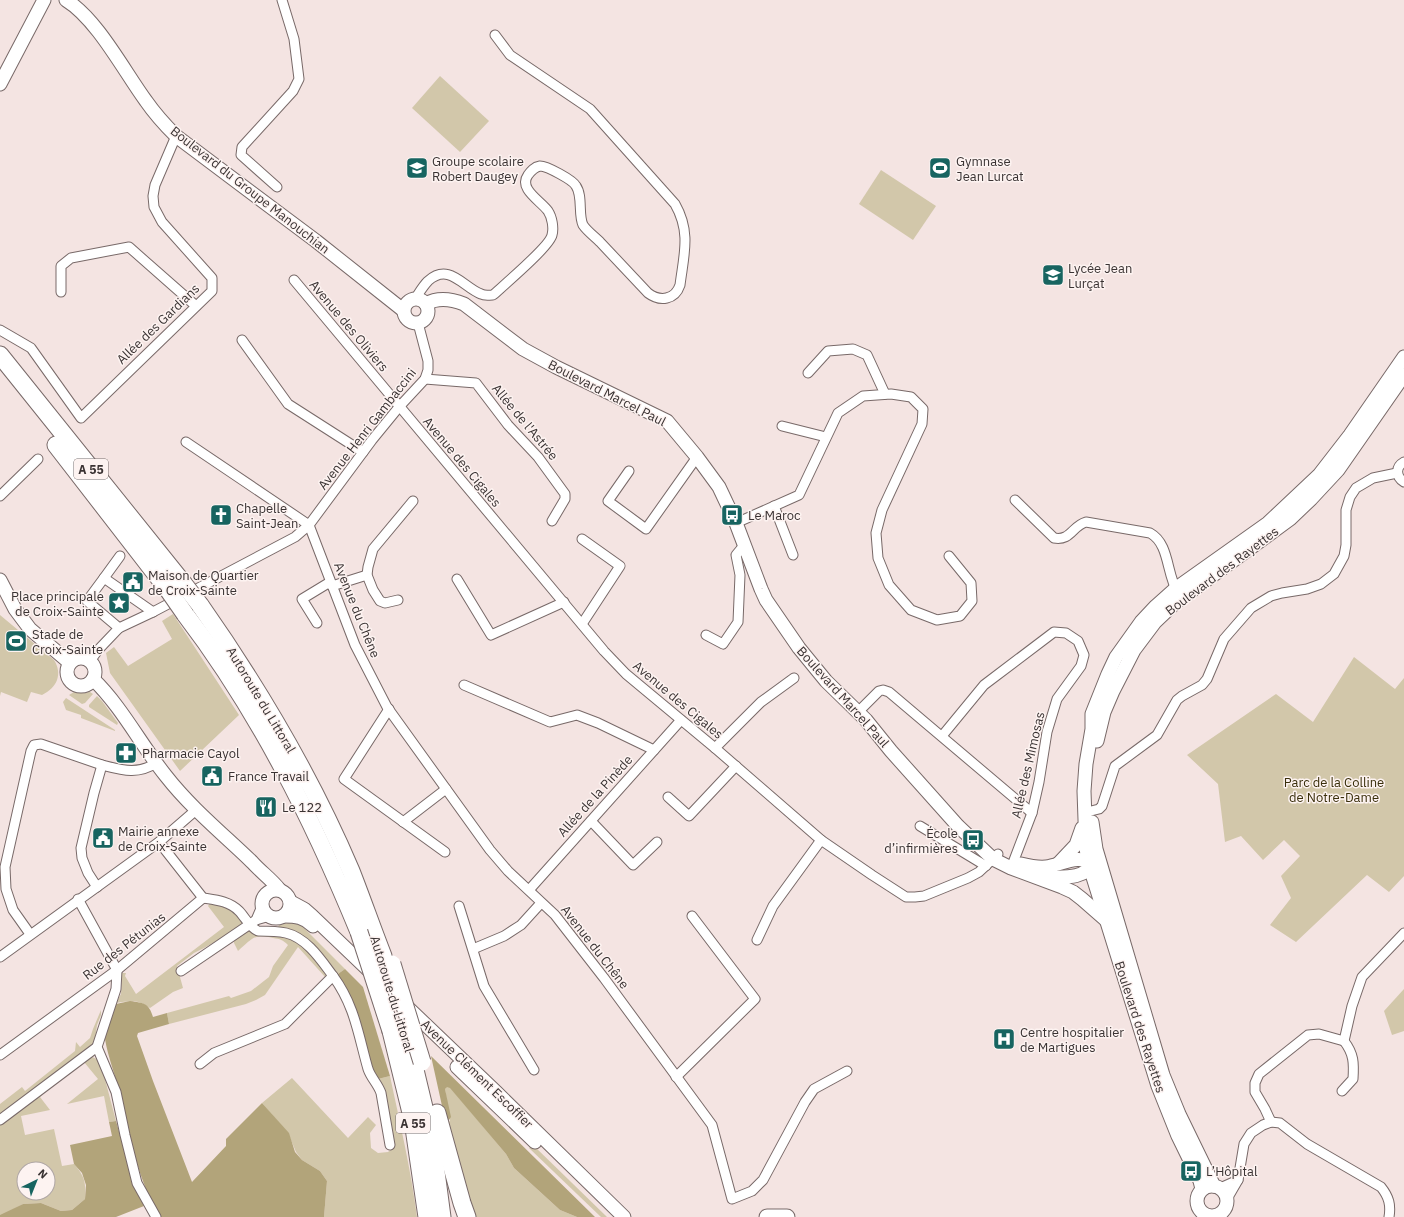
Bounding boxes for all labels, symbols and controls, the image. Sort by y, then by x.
street label: Boulevard du Groupe Manouchian [167,123,333,257]
place label: Groupe scolaire Robert Daugey [432,153,524,185]
place label: Gymnase Jean Lurcat [956,153,1024,185]
school or university icon: Groupe scolaire Robert Daugey [404,155,430,181]
sports icon: Gymnase Jean Lurcat [927,155,953,181]
place label: Lycée Jean Lurçat [1068,260,1132,292]
school or university icon: Lycée Jean Lurçat [1040,262,1066,288]
street label: Avenue des Oliviers [306,277,392,375]
street label: Allée des Gardians [113,280,203,368]
street label: Boulevard Marcel Paul [545,356,669,430]
street label: Avenue Henri Gambaccini [314,365,420,493]
street label: Allée de l'Astrée [488,380,562,464]
street label: Avenue des Cigales [419,413,505,511]
road number: A 55 [74,459,108,479]
place label: Chapelle Saint-Jean [236,500,298,532]
church icon: Chapelle Saint-Jean [208,502,234,528]
bus stop icon: Le Maroc [719,502,745,528]
place label: Le Maroc [748,507,801,524]
street label: Boulevard des Rayettes [1162,523,1282,619]
street label: Avenue du Chêne [330,560,384,660]
place label: Maison de Quartier de Croix-Sainte [148,567,259,599]
public building icon: Maison de Quartier de Croix-Sainte [120,569,146,595]
place label: Place principale de Croix-Sainte [11,588,104,620]
place icon: Place principale de Croix-Sainte [106,590,132,616]
place label: Stade de Croix-Sainte [32,626,103,658]
sports icon: Stade de Croix-Sainte [3,628,29,654]
street label: Boulevard Marcel Paul [793,643,893,751]
street label: Autoroute du Littoral [223,644,300,757]
street label: Avenue des Cigales [629,657,727,743]
street label: Allée des Mimosas [1007,710,1049,820]
pharmacy icon: Pharmacie Cayol [113,740,139,766]
place label: Pharmacie Cayol [142,745,240,762]
street label: Allée de la Pinède [554,752,636,840]
public building icon: France Travail [199,763,225,789]
place label: France Travail [228,768,310,785]
park label: Parc de la Colline de Notre-Dame [1284,774,1384,806]
restaurant icon: Le 122 [253,794,279,820]
place label: Le 122 [282,799,322,816]
place label: Mairie annexe de Croix-Sainte [118,823,207,855]
public building icon: Mairie annexe de Croix-Sainte [90,825,116,851]
place label: École d’infirmières [884,825,958,857]
bus stop icon: École d’infirmières [960,827,986,853]
street label: Avenue du Chêne [557,902,633,992]
street label: Rue des Pétunias [79,908,169,984]
street label: Autoroute du Littoral [366,934,418,1055]
street label: Boulevard des Rayettes [1111,959,1169,1095]
street label: Avenue Clément Escoffier [417,1016,537,1132]
place label: Centre hospitalier de Martigues [1020,1024,1124,1056]
hospital icon: Centre hospitalier de Martigues [991,1026,1017,1052]
road number: A 55 [396,1113,430,1133]
bus stop icon: L’Hôpital [1178,1158,1204,1184]
north arrow [16,1161,56,1201]
place label: L’Hôpital [1206,1163,1258,1180]
text: N [35,1166,51,1182]

